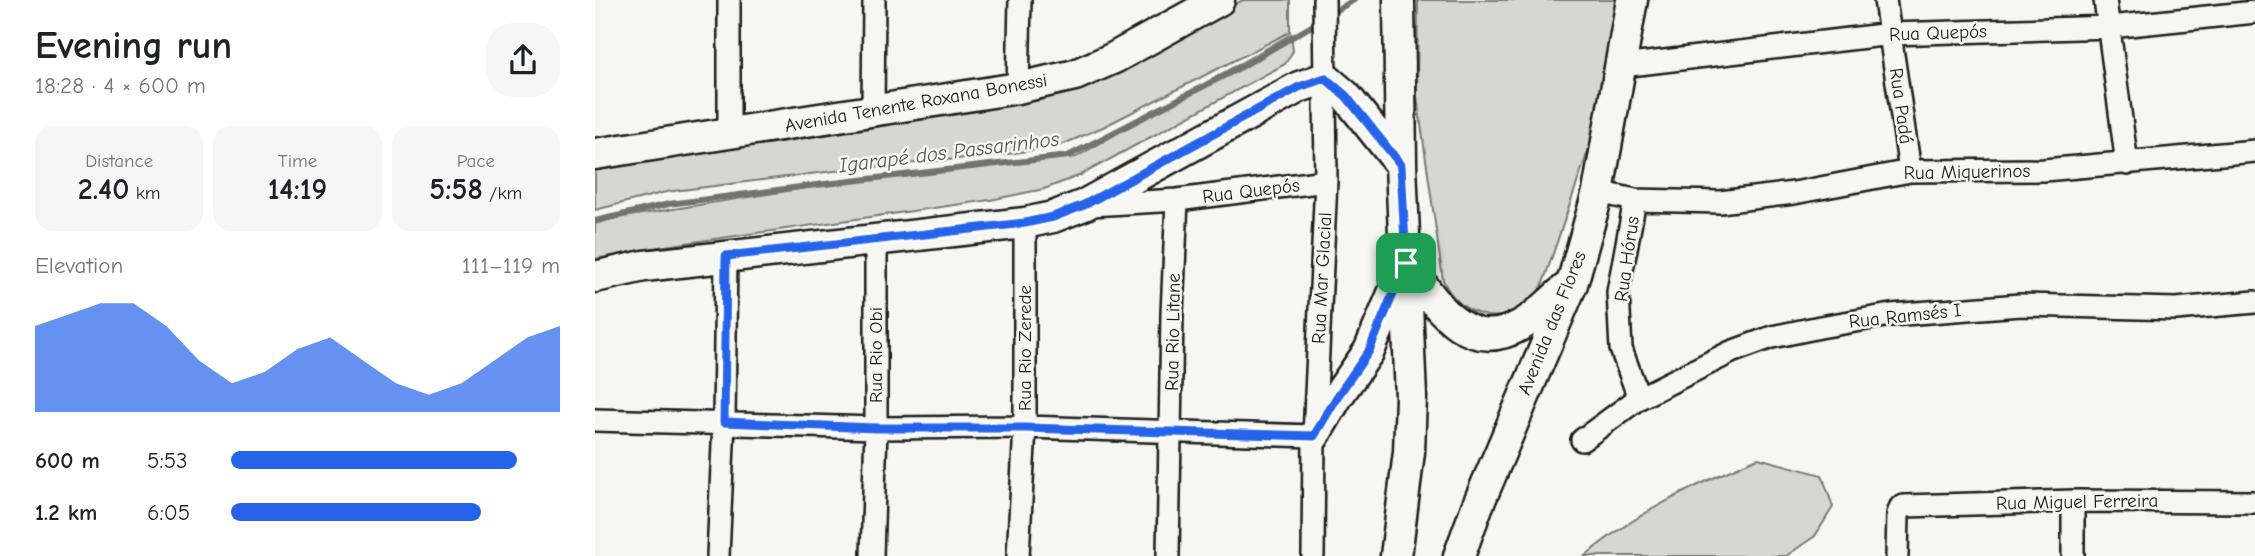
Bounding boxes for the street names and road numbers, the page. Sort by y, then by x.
street label: Rua Quepós [1889,20,1987,46]
street label: Rua Padá [1885,66,1917,146]
street label: Avenida Tenente Roxana Bonessi [783,69,1049,137]
street label: Rua Miquerinos [1903,160,2031,184]
street label: Rua Quepós [1201,174,1301,208]
street label: Rua Mar Glacial [1308,212,1336,344]
street label: Rua Hórus [1610,215,1644,303]
street label: Avenida das Flores [1513,248,1591,398]
street label: Rua Rio Litane [1161,273,1185,391]
street label: Rua Rio Zerede [1014,285,1036,411]
street label: Rua Ramsés I [1848,299,1962,333]
street label: Rua Rio Obi [865,307,887,403]
street label: Rua Miguel Ferreira [1996,490,2158,514]

